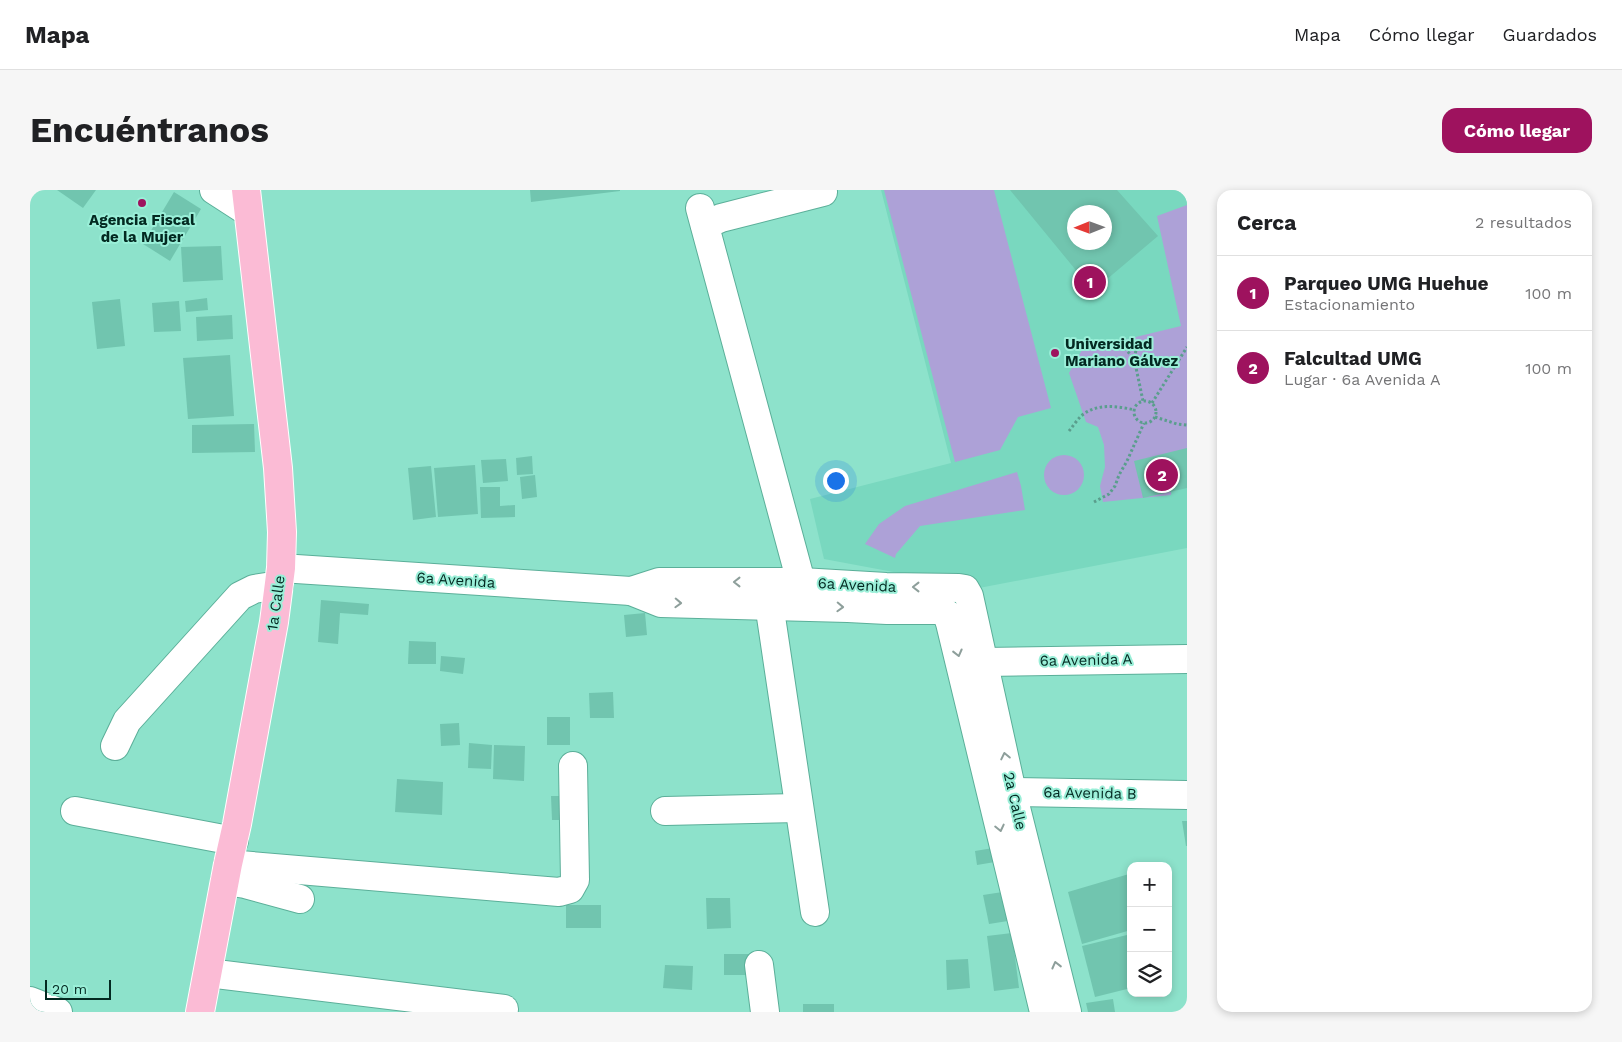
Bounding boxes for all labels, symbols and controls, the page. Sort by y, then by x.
text: Mapa [25,21,90,49]
text: Mapa [1294,24,1341,45]
text: Cómo llegar [1369,24,1475,45]
text: Guardados [1503,24,1597,45]
button: Cómo llegar [1442,108,1592,153]
text: Encuéntranos [30,109,269,151]
marker: Agencia Fiscal de la Mujer [136,197,148,209]
north arrow [1067,205,1112,250]
text: Cerca [1237,210,1296,235]
place label: Agencia Fiscal de la Mujer [89,211,195,246]
text: 2 resultados [1475,213,1572,232]
pin: 1 [1074,263,1106,301]
text: Parqueo UMG Huehue [1284,272,1489,295]
text: 1 [1250,284,1256,303]
text: 100 m [1525,284,1572,303]
text: Estacionamiento [1284,295,1415,314]
place label: Universidad Mariano Gálvez [1065,335,1179,370]
marker: Universidad Mariano Gálvez [1049,347,1061,359]
text: Falcultad UMG [1284,347,1422,370]
text: 2 [1248,359,1258,378]
text: 100 m [1525,359,1572,378]
text: Lugar · 6a Avenida A [1284,370,1441,389]
pin: 2 [1146,456,1178,494]
your location [823,468,849,494]
street label: 6a Avenida [416,568,496,592]
street label: 1a Calle [263,574,289,632]
street label: 6a Avenida [817,574,897,596]
one-way arrow [732,577,740,587]
one-way arrow [912,582,920,592]
one-way arrow [674,598,682,608]
one-way arrow [836,602,844,613]
one-way arrow [952,649,963,658]
street label: 6a Avenida A [1039,650,1133,670]
one-way arrow [1000,751,1010,760]
street label: 2a Calle [1000,770,1030,832]
street label: 6a Avenida B [1043,783,1137,803]
one-way arrow [994,823,1005,832]
map controls [1127,862,1172,997]
button: + [1127,862,1172,907]
button: − [1127,907,1172,952]
button: layers [1127,952,1172,997]
one-way arrow [1051,961,1061,969]
scale bar [45,977,111,1000]
text: 20 m [52,981,87,997]

